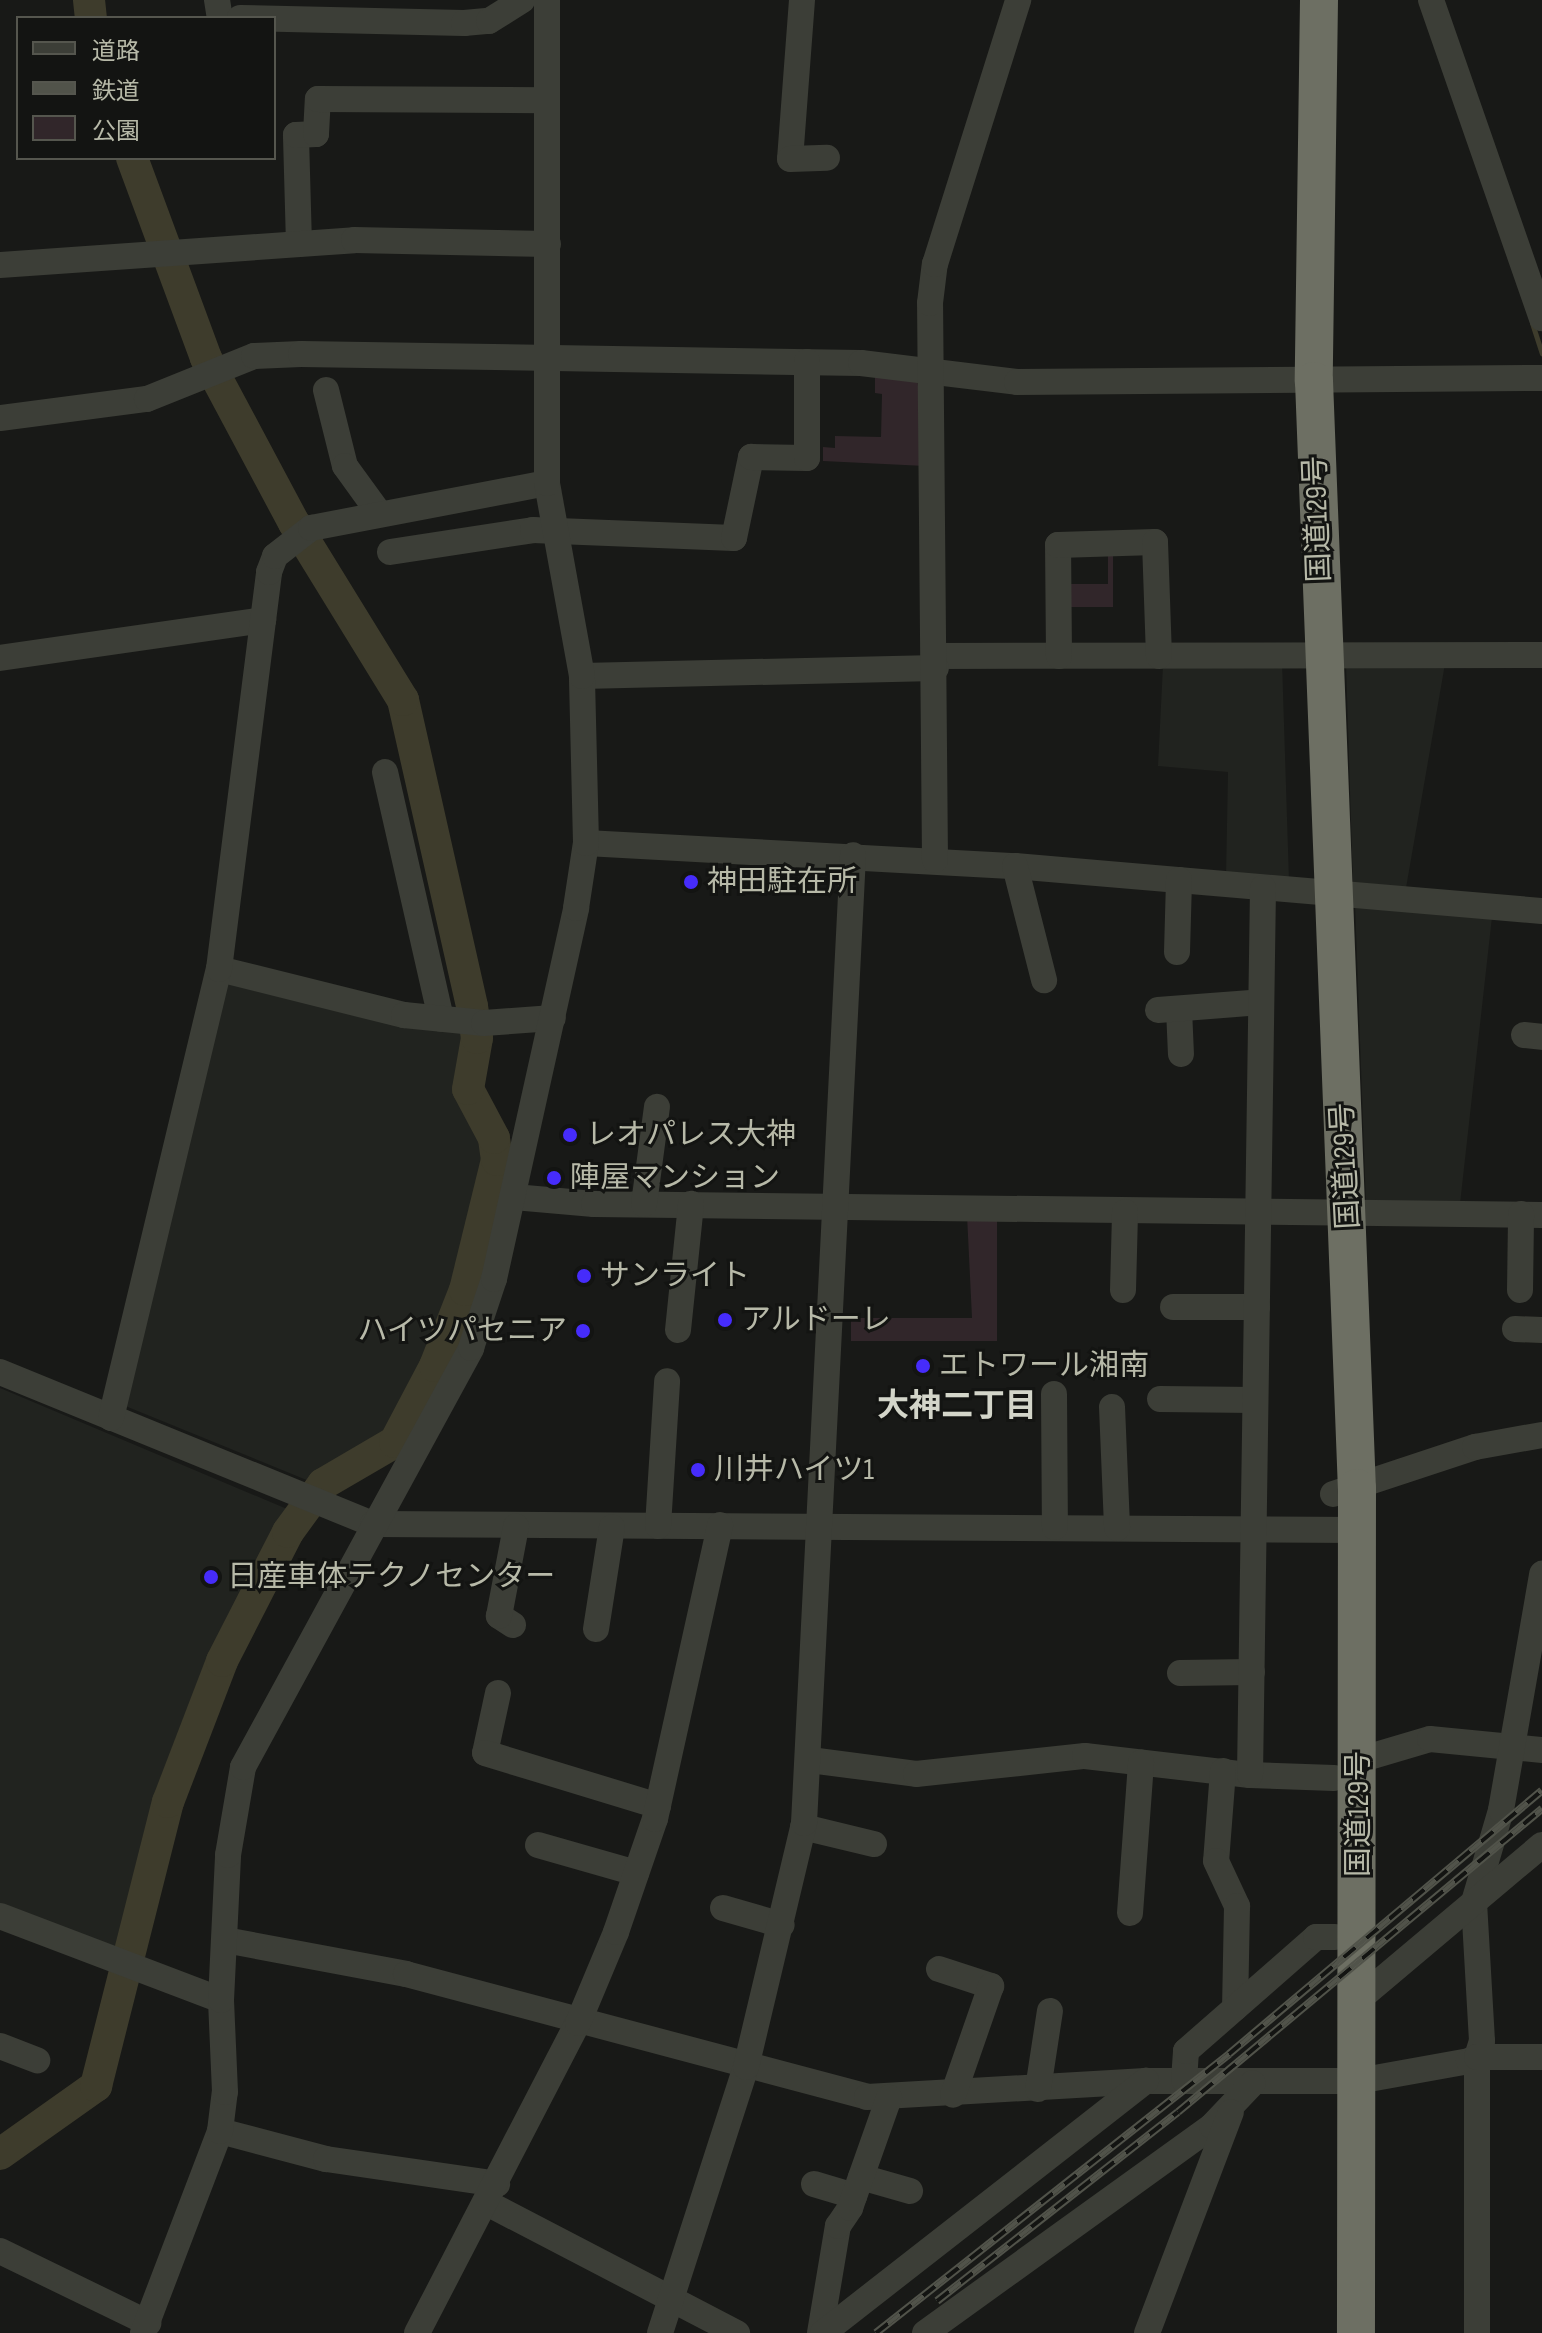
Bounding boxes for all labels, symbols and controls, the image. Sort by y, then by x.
legend [16,16,276,160]
text: 道路 [92,37,140,66]
text: 鉄道 [92,77,140,106]
text: 公園 [92,117,140,146]
street label: 国道129号 [1298,455,1338,583]
place label: 神田駐在所 [707,864,857,900]
marker: 神田駐在所 [682,873,700,891]
street label: 国道129号 [1325,1102,1367,1230]
place label: レオパレス大神 [586,1117,796,1153]
marker: レオパレス大神 [561,1126,579,1144]
place label: 陣屋マンション [570,1160,780,1196]
marker: 陣屋マンション [545,1169,563,1187]
place label: サンライト [600,1258,750,1294]
marker: サンライト [575,1267,593,1285]
place label: アルドーレ [741,1302,891,1338]
marker: アルドーレ [716,1311,734,1329]
place label: ハイツパセニア [357,1313,567,1349]
marker: ハイツパセニア [574,1322,592,1340]
place label: エトワール湘南 [939,1348,1149,1384]
marker: エトワール湘南 [914,1357,932,1375]
district label: 大神二丁目 [877,1388,1037,1426]
place label: 川井ハイツ1 [714,1452,874,1488]
marker: 川井ハイツ1 [689,1461,707,1479]
place label: 日産車体テクノセンター [227,1559,557,1595]
marker: 日産車体テクノセンター [202,1568,220,1586]
street label: 国道129号 [1341,1751,1377,1877]

